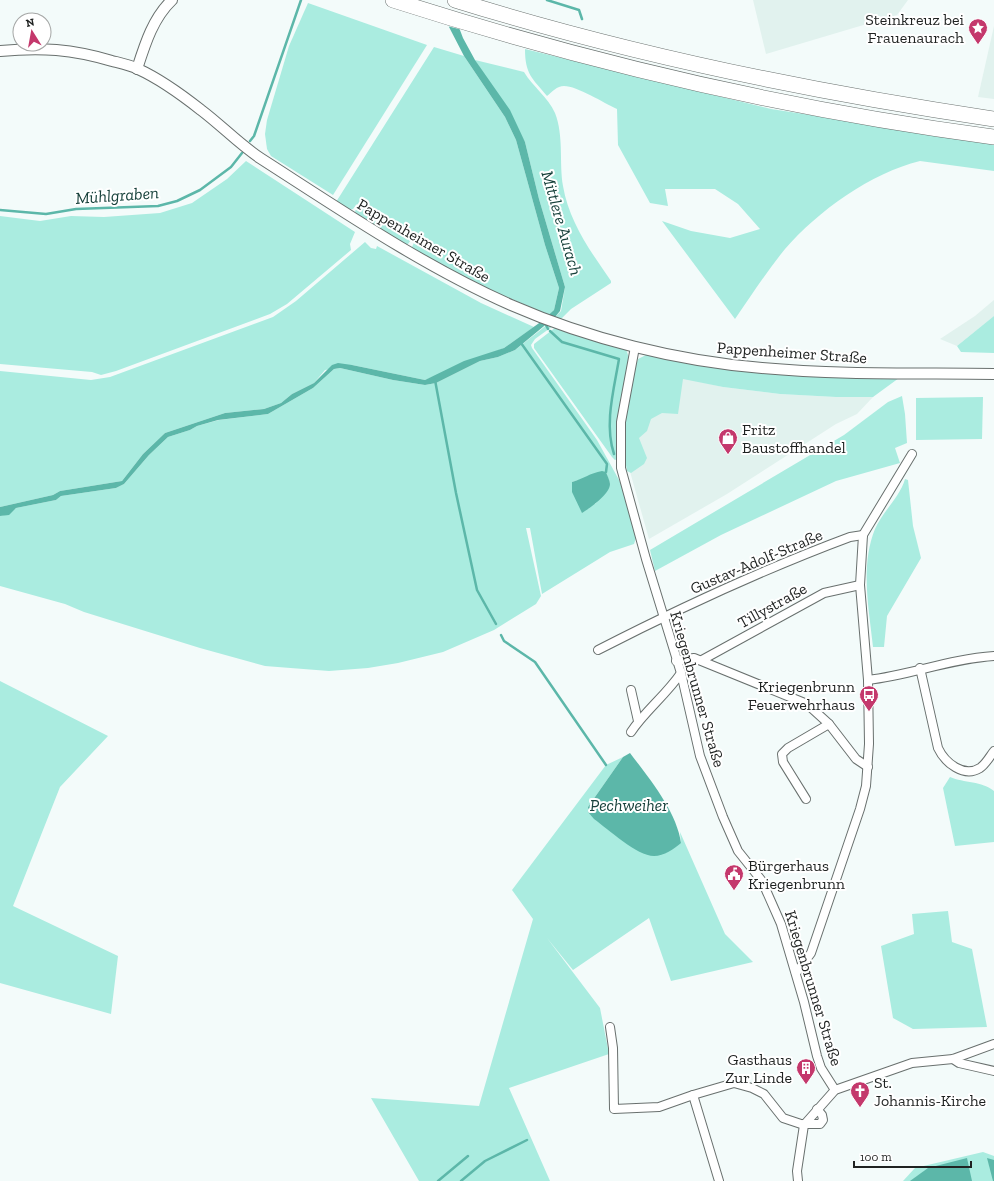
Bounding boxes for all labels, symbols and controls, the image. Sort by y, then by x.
place label: Steinkreuz bei Frauenaurach [865,10,965,47]
north arrow [12,12,52,52]
text: N [25,15,36,30]
place icon: Steinkreuz bei Frauenaurach [967,17,989,45]
water label: Mittlere Aurach [537,168,587,278]
water label: Mühlgraben [75,182,160,208]
street label: Pappenheimer Straße [354,195,494,286]
street label: Pappenheimer Straße [716,338,868,367]
place label: Fritz Baustoffhandel [742,420,846,457]
shop icon: Fritz Baustoffhandel [717,427,739,455]
street label: Gustav-Adolf-Straße [687,525,825,598]
street label: Tillystraße [734,579,810,632]
street label: Kriegenbrunner Straße [666,609,729,769]
place label: Kriegenbrunn Feuerwehrhaus [748,677,856,714]
bus stop icon: Kriegenbrunn Feuerwehrhaus [858,684,880,712]
water label: Pechweiher [590,795,668,815]
place label: Bürgerhaus Kriegenbrunn [748,856,846,893]
public building icon: Bürgerhaus Kriegenbrunn [723,863,745,891]
street label: Kriegenbrunner Straße [781,908,846,1068]
place label: Gasthaus Zur Linde [725,1050,792,1087]
building icon: Gasthaus Zur Linde [795,1057,817,1085]
place label: St. Johannis-Kirche [874,1073,986,1110]
church icon: St. Johannis-Kirche [849,1080,871,1108]
scale bar [854,1143,971,1169]
text: 100 m [860,1150,892,1164]

